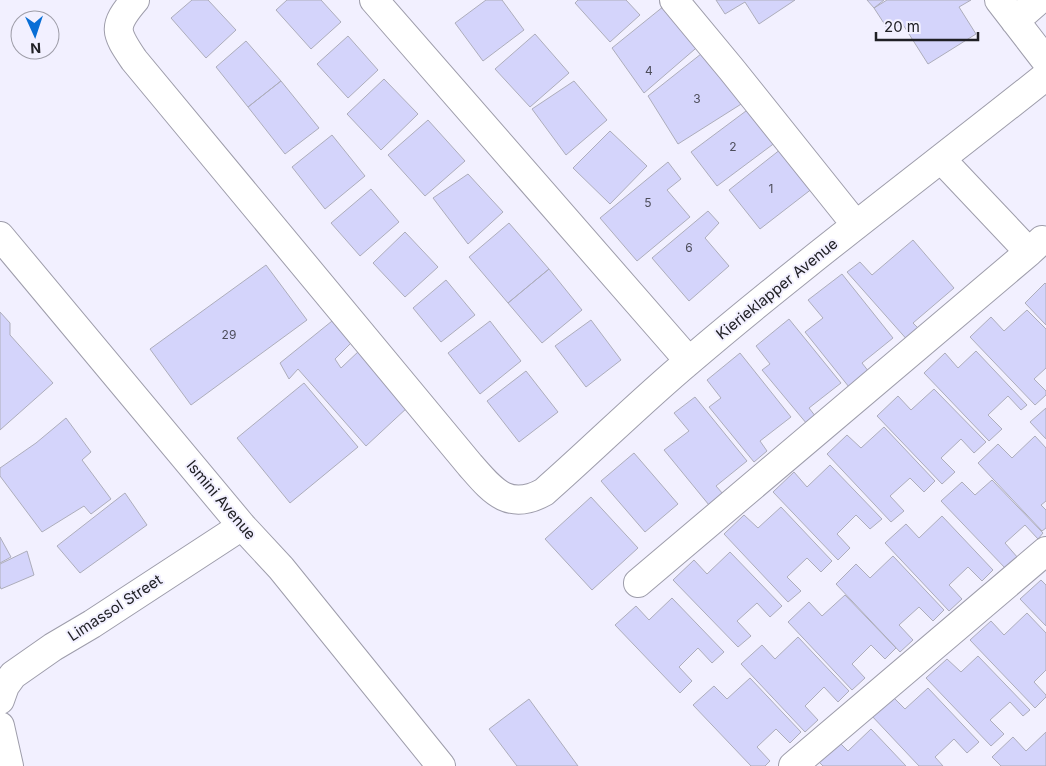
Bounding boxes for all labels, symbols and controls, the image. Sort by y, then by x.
north arrow [10,10,60,60]
scale bar [876,10,978,42]
text: 20 m [884,17,920,36]
text: N [30,40,41,57]
house number: 4 [645,63,653,78]
house number: 3 [693,91,701,106]
house number: 2 [729,139,737,154]
house number: 1 [769,181,773,196]
house number: 5 [644,195,652,210]
street label: Kierieklapper Avenue [712,234,841,343]
house number: 6 [685,240,693,255]
house number: 29 [222,327,236,342]
street label: Ismini Avenue [183,456,260,543]
street label: Limassol Street [64,570,166,645]

